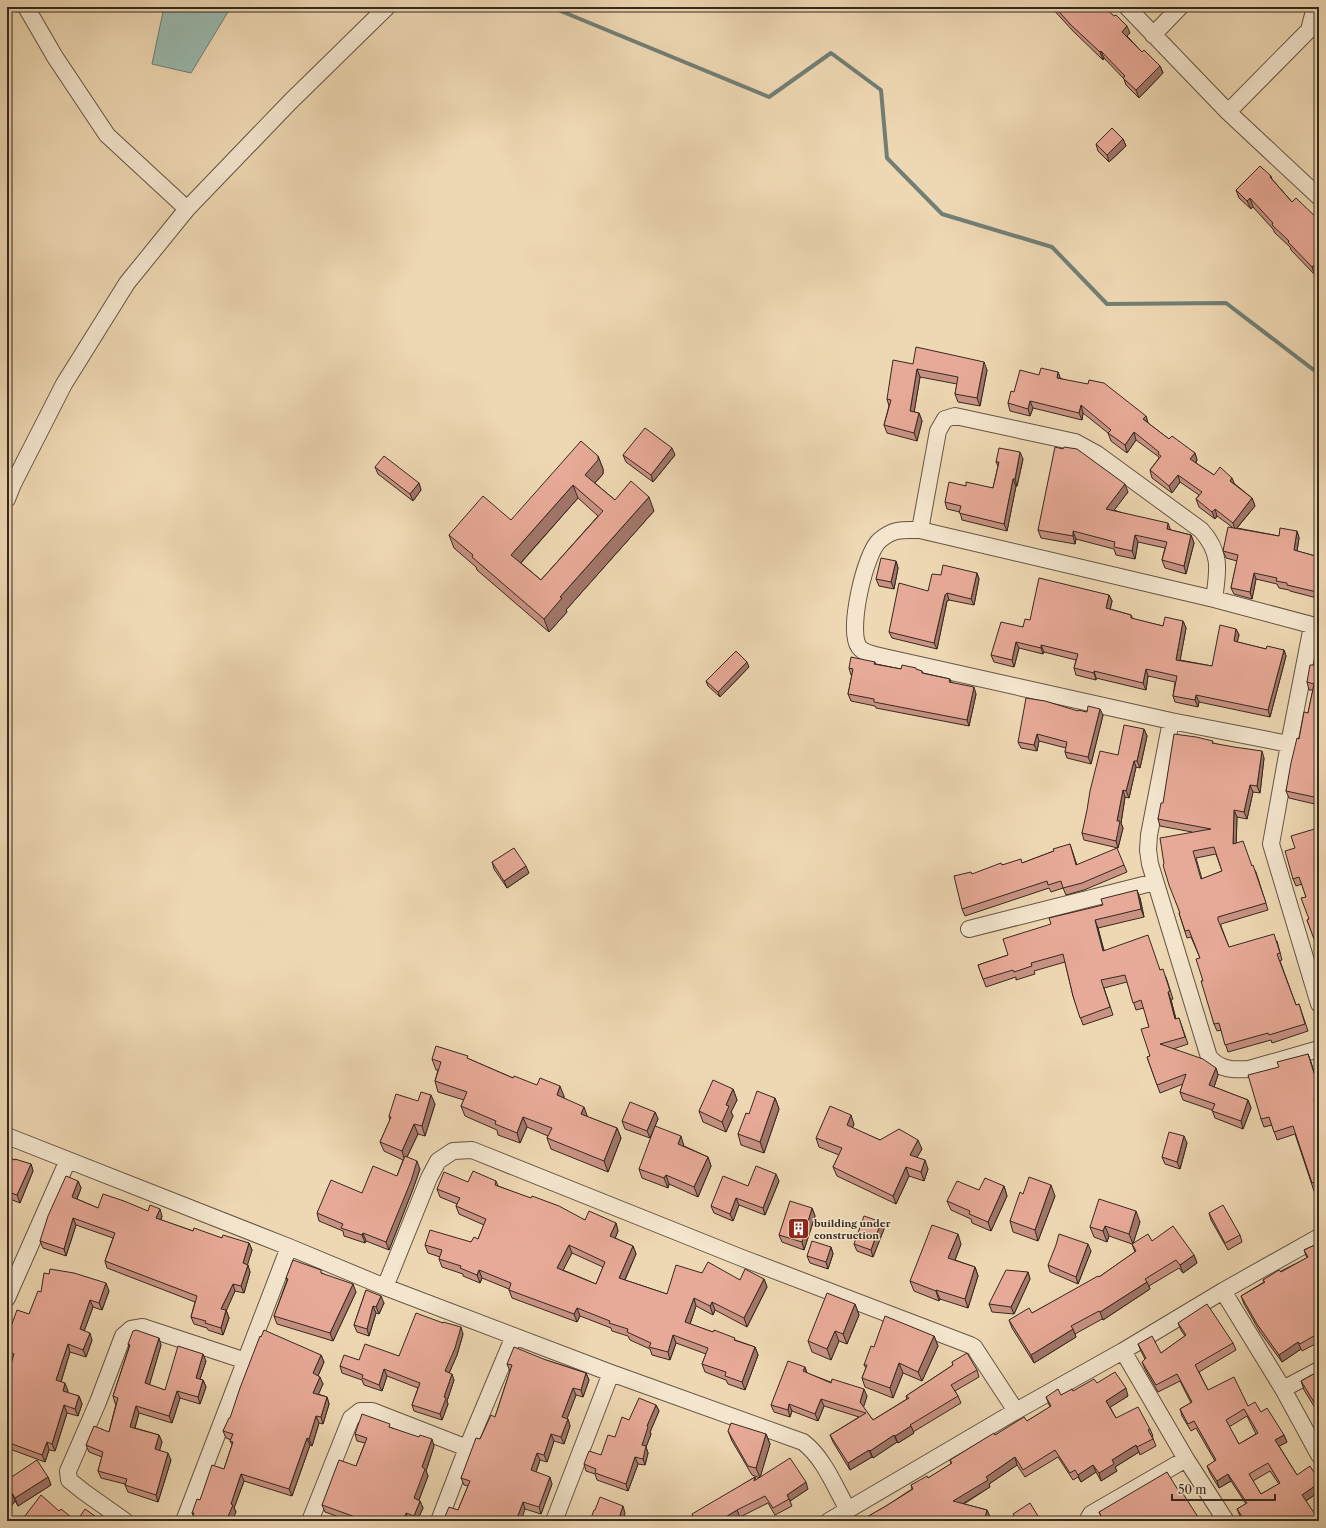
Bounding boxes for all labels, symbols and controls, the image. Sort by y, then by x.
building icon: building under construction [785,1216,811,1242]
place label: building under construction [813,1217,891,1242]
scale bar [1172,1476,1275,1502]
text: 50 m [1178,1482,1207,1497]

